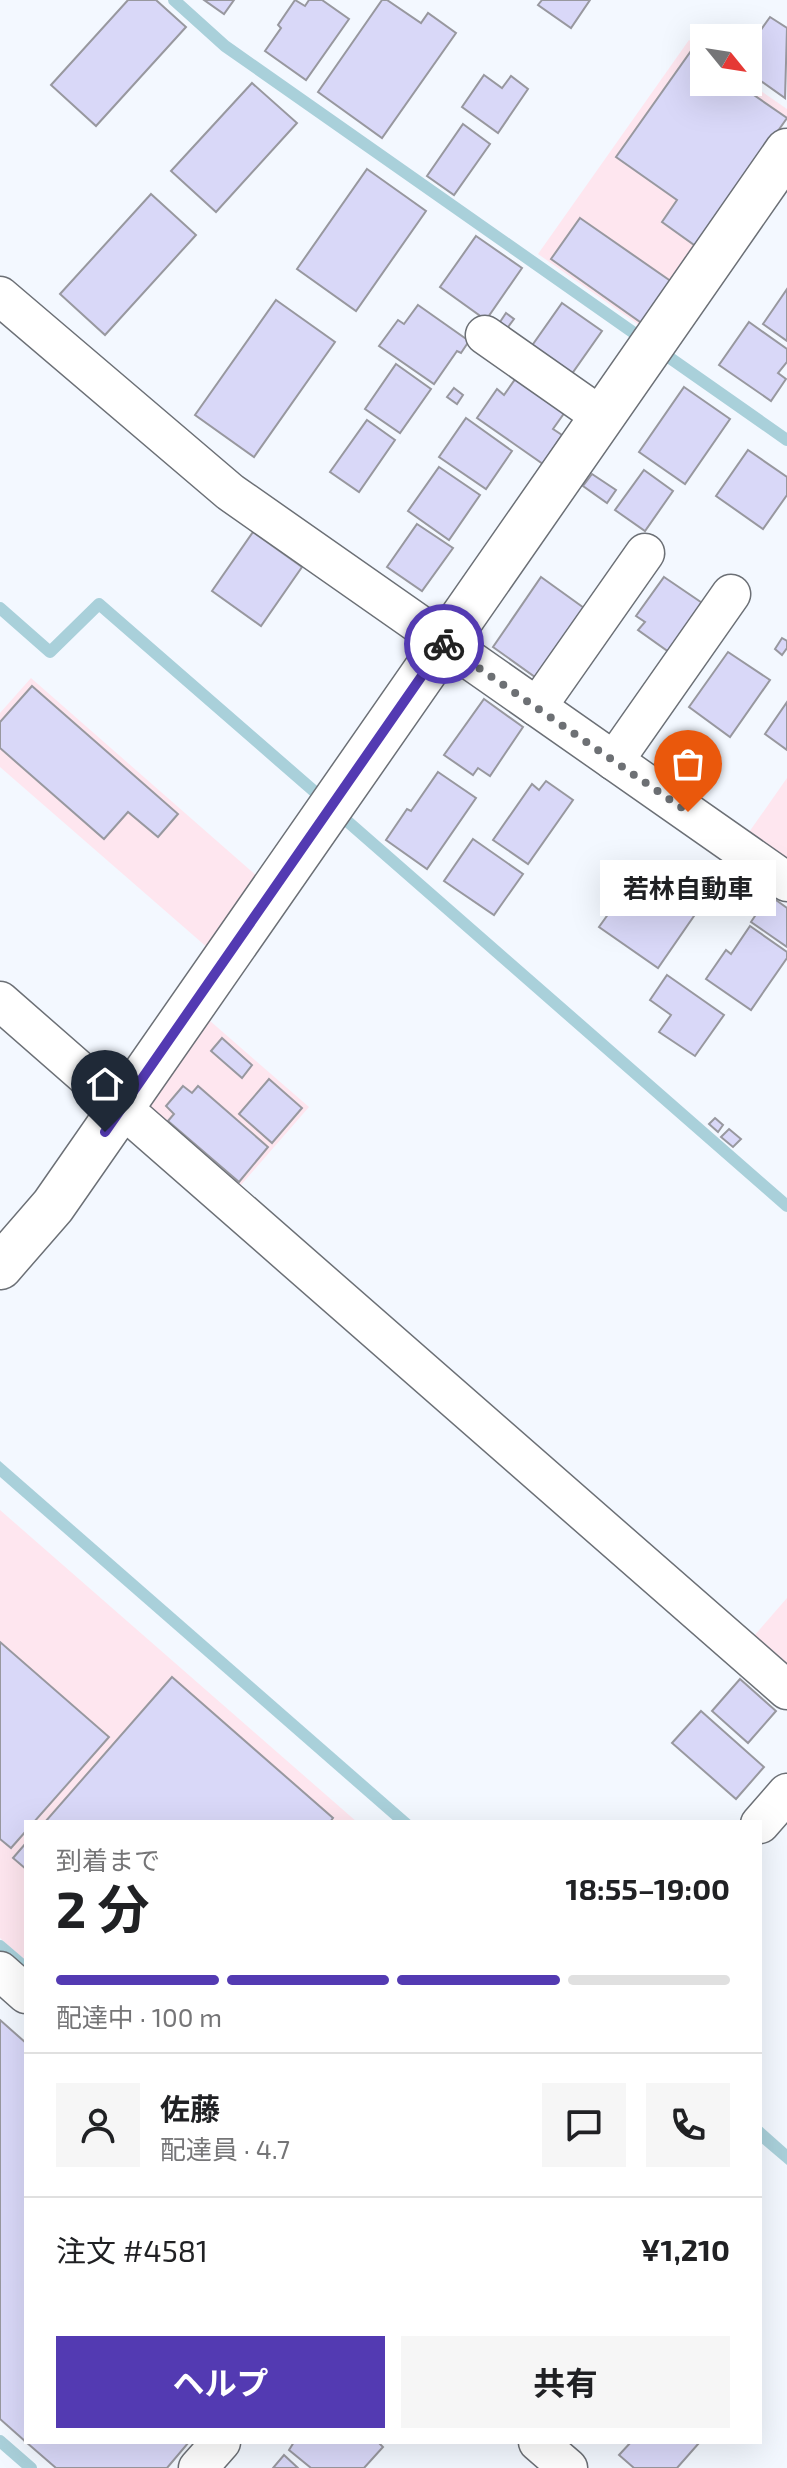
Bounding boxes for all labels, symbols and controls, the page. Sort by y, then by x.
north arrow [690,24,762,96]
map controls [690,24,762,96]
courier [404,604,484,684]
icon: bike [422,622,466,666]
pin [654,730,722,812]
icon: bag [666,742,710,786]
callout: 若林自動車 [600,860,776,916]
text: 若林自動車 [623,872,753,903]
pin [71,1050,139,1132]
icon: home [83,1062,127,1106]
text: 到着まで [56,1844,160,1875]
text: 18:55–19:00 [565,1870,730,1906]
text: 2 分 [56,1876,149,1938]
text: 配達中 · 100 m [56,2001,222,2032]
button: person [56,2083,140,2167]
button: chat [542,2083,626,2167]
button: phone [646,2083,730,2167]
text: 佐藤 [160,2090,220,2126]
text: 配達員 · 4.7 [160,2133,290,2164]
text: ¥1,210 [641,2231,730,2267]
text: 注文 #4581 [56,2232,208,2268]
button: ヘルプ [56,2336,385,2428]
button: 共有 [401,2336,730,2428]

